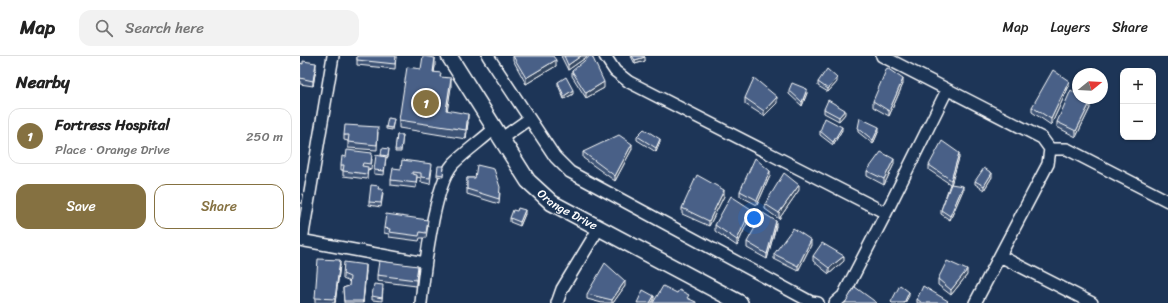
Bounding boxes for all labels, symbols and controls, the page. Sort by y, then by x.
search box [79,10,359,46]
text: Map [20,11,55,44]
text: Search here [125,15,204,41]
text: Map [1003,15,1028,40]
text: Layers [1050,15,1090,40]
text: Share [1112,15,1148,40]
icon: search [93,17,115,39]
text: Nearby [16,67,70,97]
north arrow [1072,68,1108,104]
map controls [1120,68,1156,140]
button: + [1120,68,1156,104]
pin: 1 [413,88,439,118]
button: − [1120,104,1156,140]
text: Fortress Hospital [55,112,170,138]
text: 1 [27,125,33,148]
text: 250 m [246,125,283,148]
text: Place · Orange Drive [55,138,170,161]
street label: Orange Drive [532,183,602,236]
button: Save [16,184,146,229]
button: Share [154,184,284,229]
your location [744,208,764,228]

